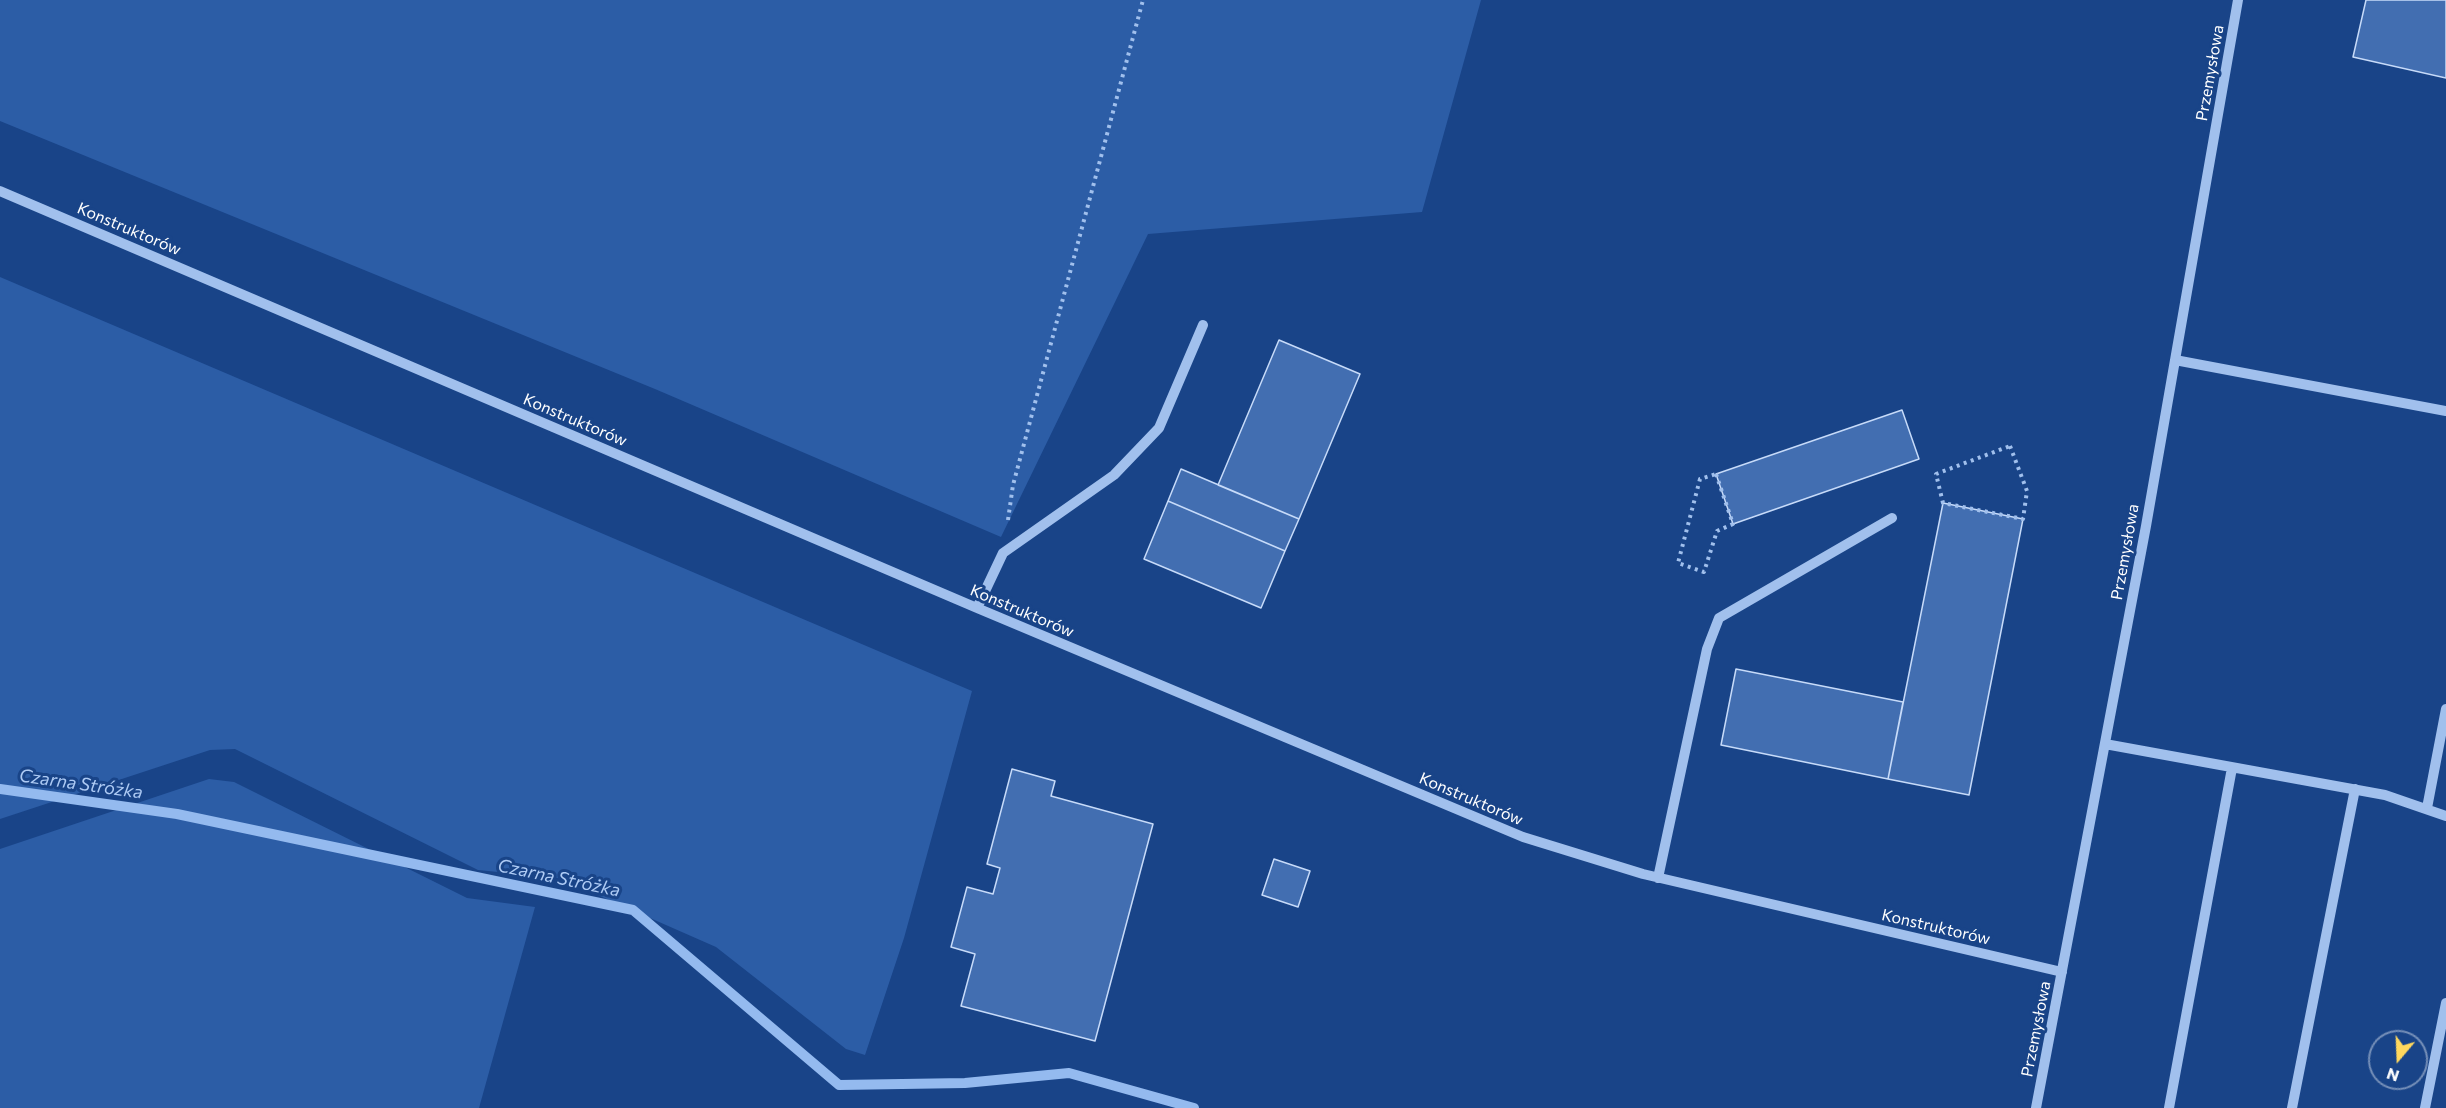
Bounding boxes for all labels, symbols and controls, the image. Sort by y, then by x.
street label: Przemysłowa [2192,23,2228,123]
street label: Konstruktorów [74,198,184,260]
street label: Konstruktorów [520,389,630,451]
street label: Przemysłowa [2107,502,2143,602]
street label: Konstruktorów [967,580,1077,642]
water label: Czarna Stróżka [18,765,144,803]
street label: Konstruktorów [1416,768,1526,830]
water label: Czarna Stróżka [496,854,622,902]
street label: Konstruktorów [1880,905,1992,949]
street label: Przemysłowa [2017,979,2055,1079]
north arrow [2368,1030,2428,1090]
text: N [2384,1065,2401,1087]

